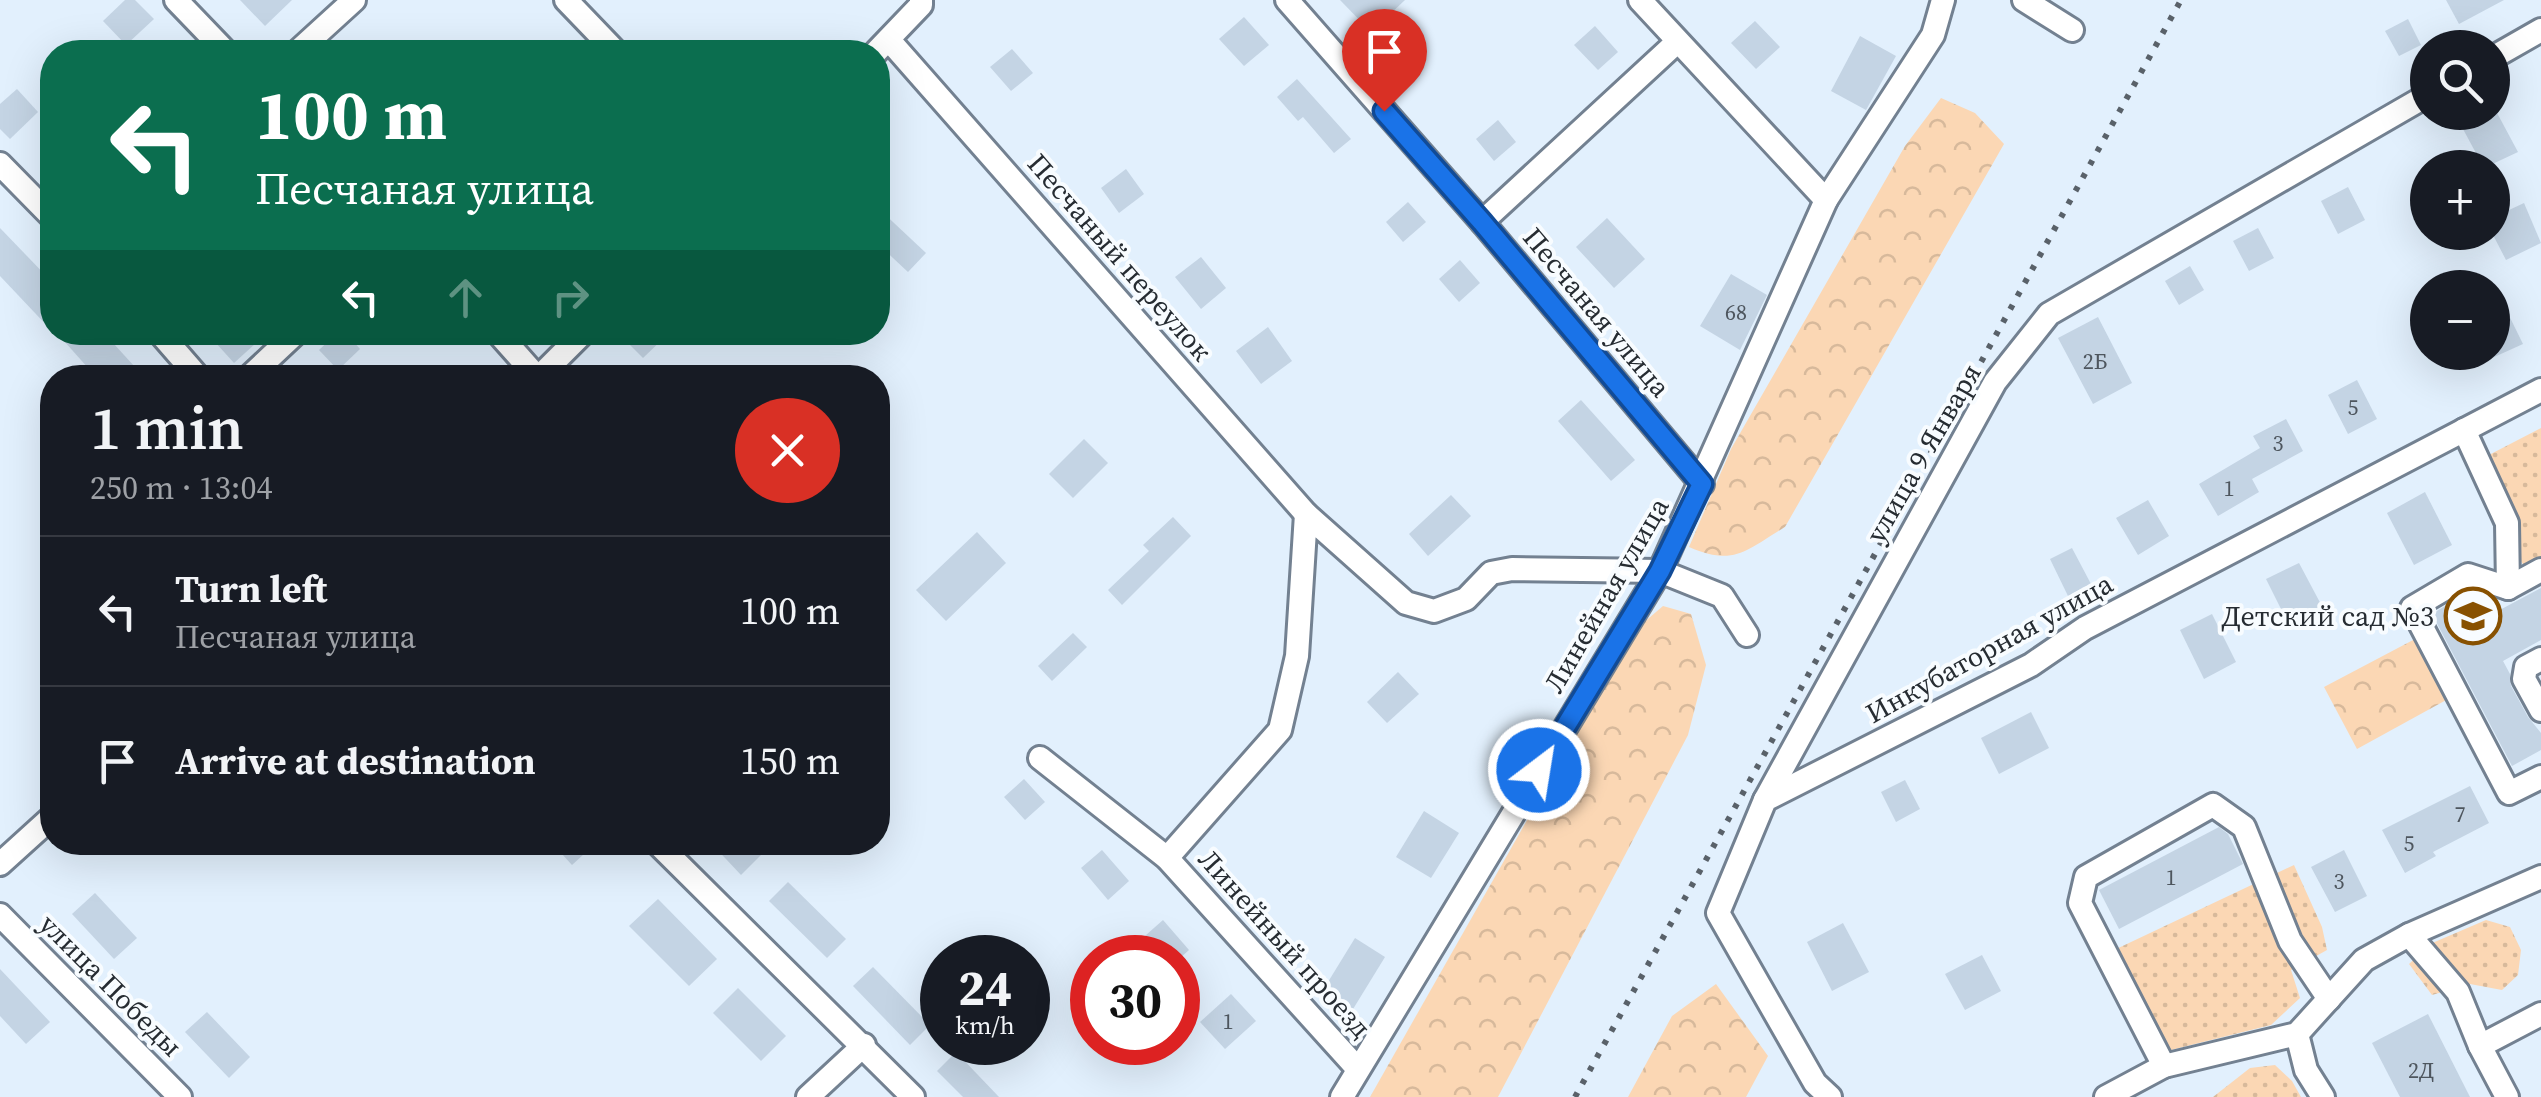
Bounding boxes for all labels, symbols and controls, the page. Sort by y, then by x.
pin [1342,9,1427,112]
icon: arrive [1357,24,1412,79]
map controls [2410,30,2510,370]
button: search [2410,30,2510,130]
text: 100 m [255,66,447,162]
icon: left [90,80,220,210]
street label: Песчаный переулок [1019,145,1221,369]
button: + [2410,150,2510,250]
text: Песчаная улица [255,157,594,219]
street label: Песчаная улица [1515,219,1680,406]
icon: left [333,270,388,325]
icon: ahead [438,270,493,325]
icon: right [543,270,598,325]
button: − [2410,270,2510,370]
house number: 68 [1725,297,1747,327]
house number: 2Б [2083,346,2107,376]
street label: улица 9 Января [1856,356,1990,550]
text: 1 min [90,387,244,469]
house number: 5 [2347,392,2359,422]
button: close [735,398,840,503]
house number: 3 [2272,428,2284,458]
text: 250 m · 13:04 [90,466,272,510]
house number: 1 [2223,473,2235,503]
street label: Линейная улица [1535,490,1678,700]
text: Turn left [175,563,327,615]
street label: Инкубаторная улица [1859,564,2120,732]
icon: left [90,584,145,639]
text: 100 m [740,585,840,637]
school or university icon: Детский сад №3 [2443,586,2503,646]
place label: Детский сад №3 [2222,597,2434,635]
text: Песчаная улица [175,615,416,659]
position arrow [1487,718,1591,822]
icon: arrive [90,734,145,789]
text: Arrive at destination [175,735,536,787]
text: 150 m [740,735,840,787]
house number: 7 [2454,799,2466,829]
house number: 5 [2403,828,2415,858]
street label: Линейный проезд [1190,840,1380,1046]
house number: 1 [2165,862,2177,892]
house number: 3 [2333,866,2345,896]
street label: улица Победы [31,905,191,1065]
speed limit sign: 30 [1070,935,1200,1065]
text: 24 [958,953,1012,1022]
house number: 1 [1222,1006,1234,1036]
text: km/h [955,1008,1015,1042]
house number: 2Д [2408,1055,2434,1085]

